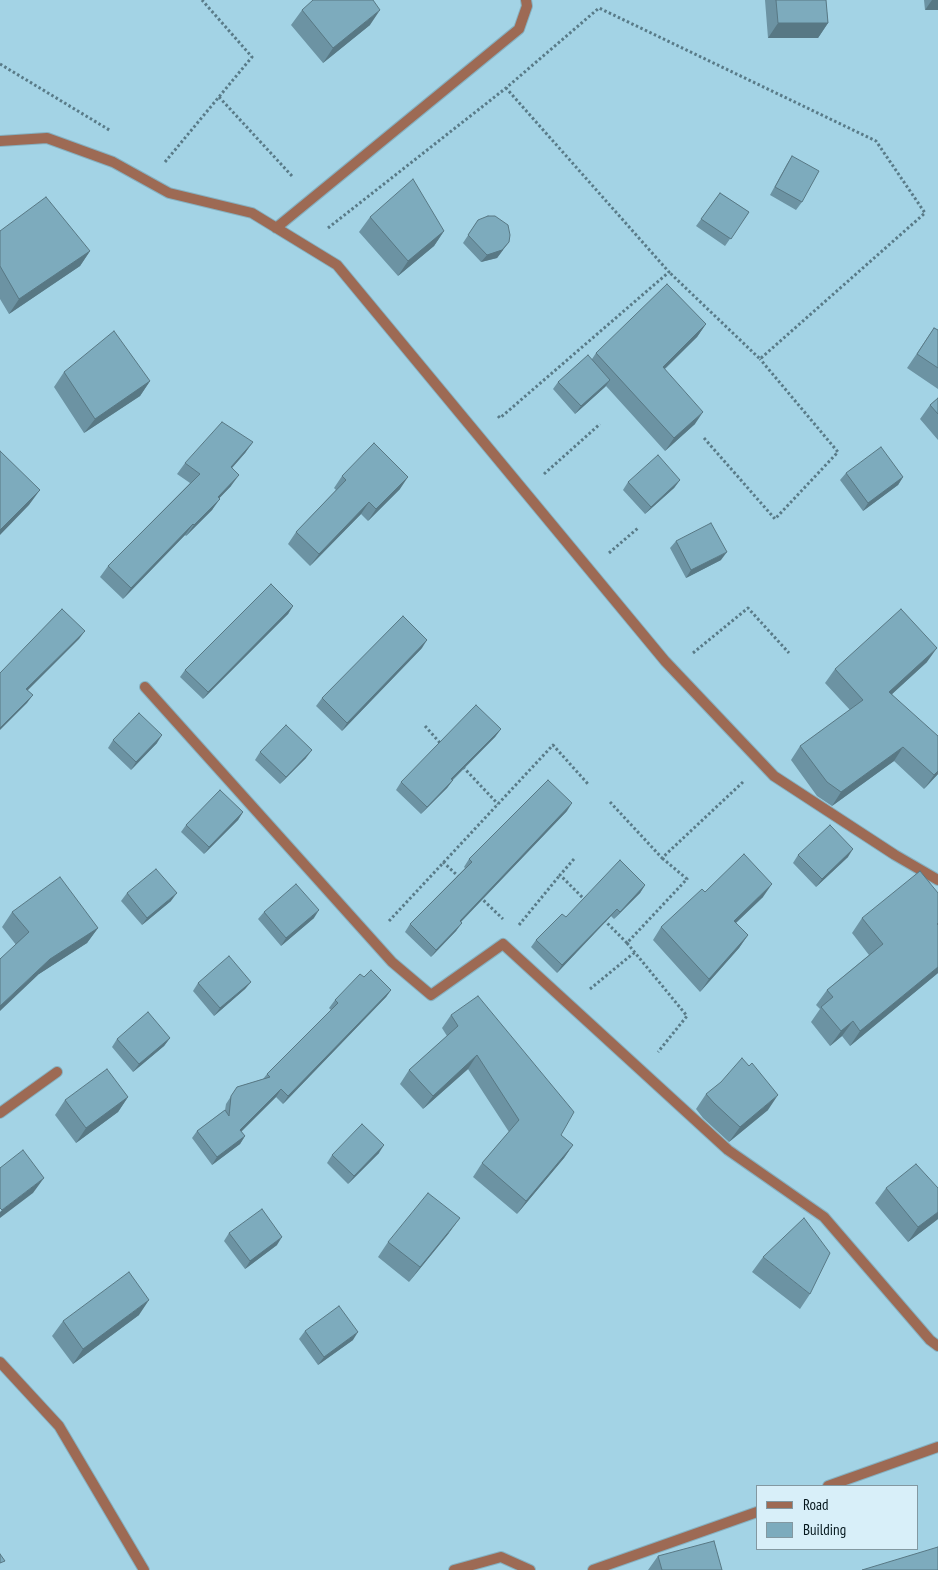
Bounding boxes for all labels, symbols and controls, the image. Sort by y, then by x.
legend [756,1485,918,1550]
text: Road [803,1495,829,1514]
text: Building [803,1520,846,1539]

